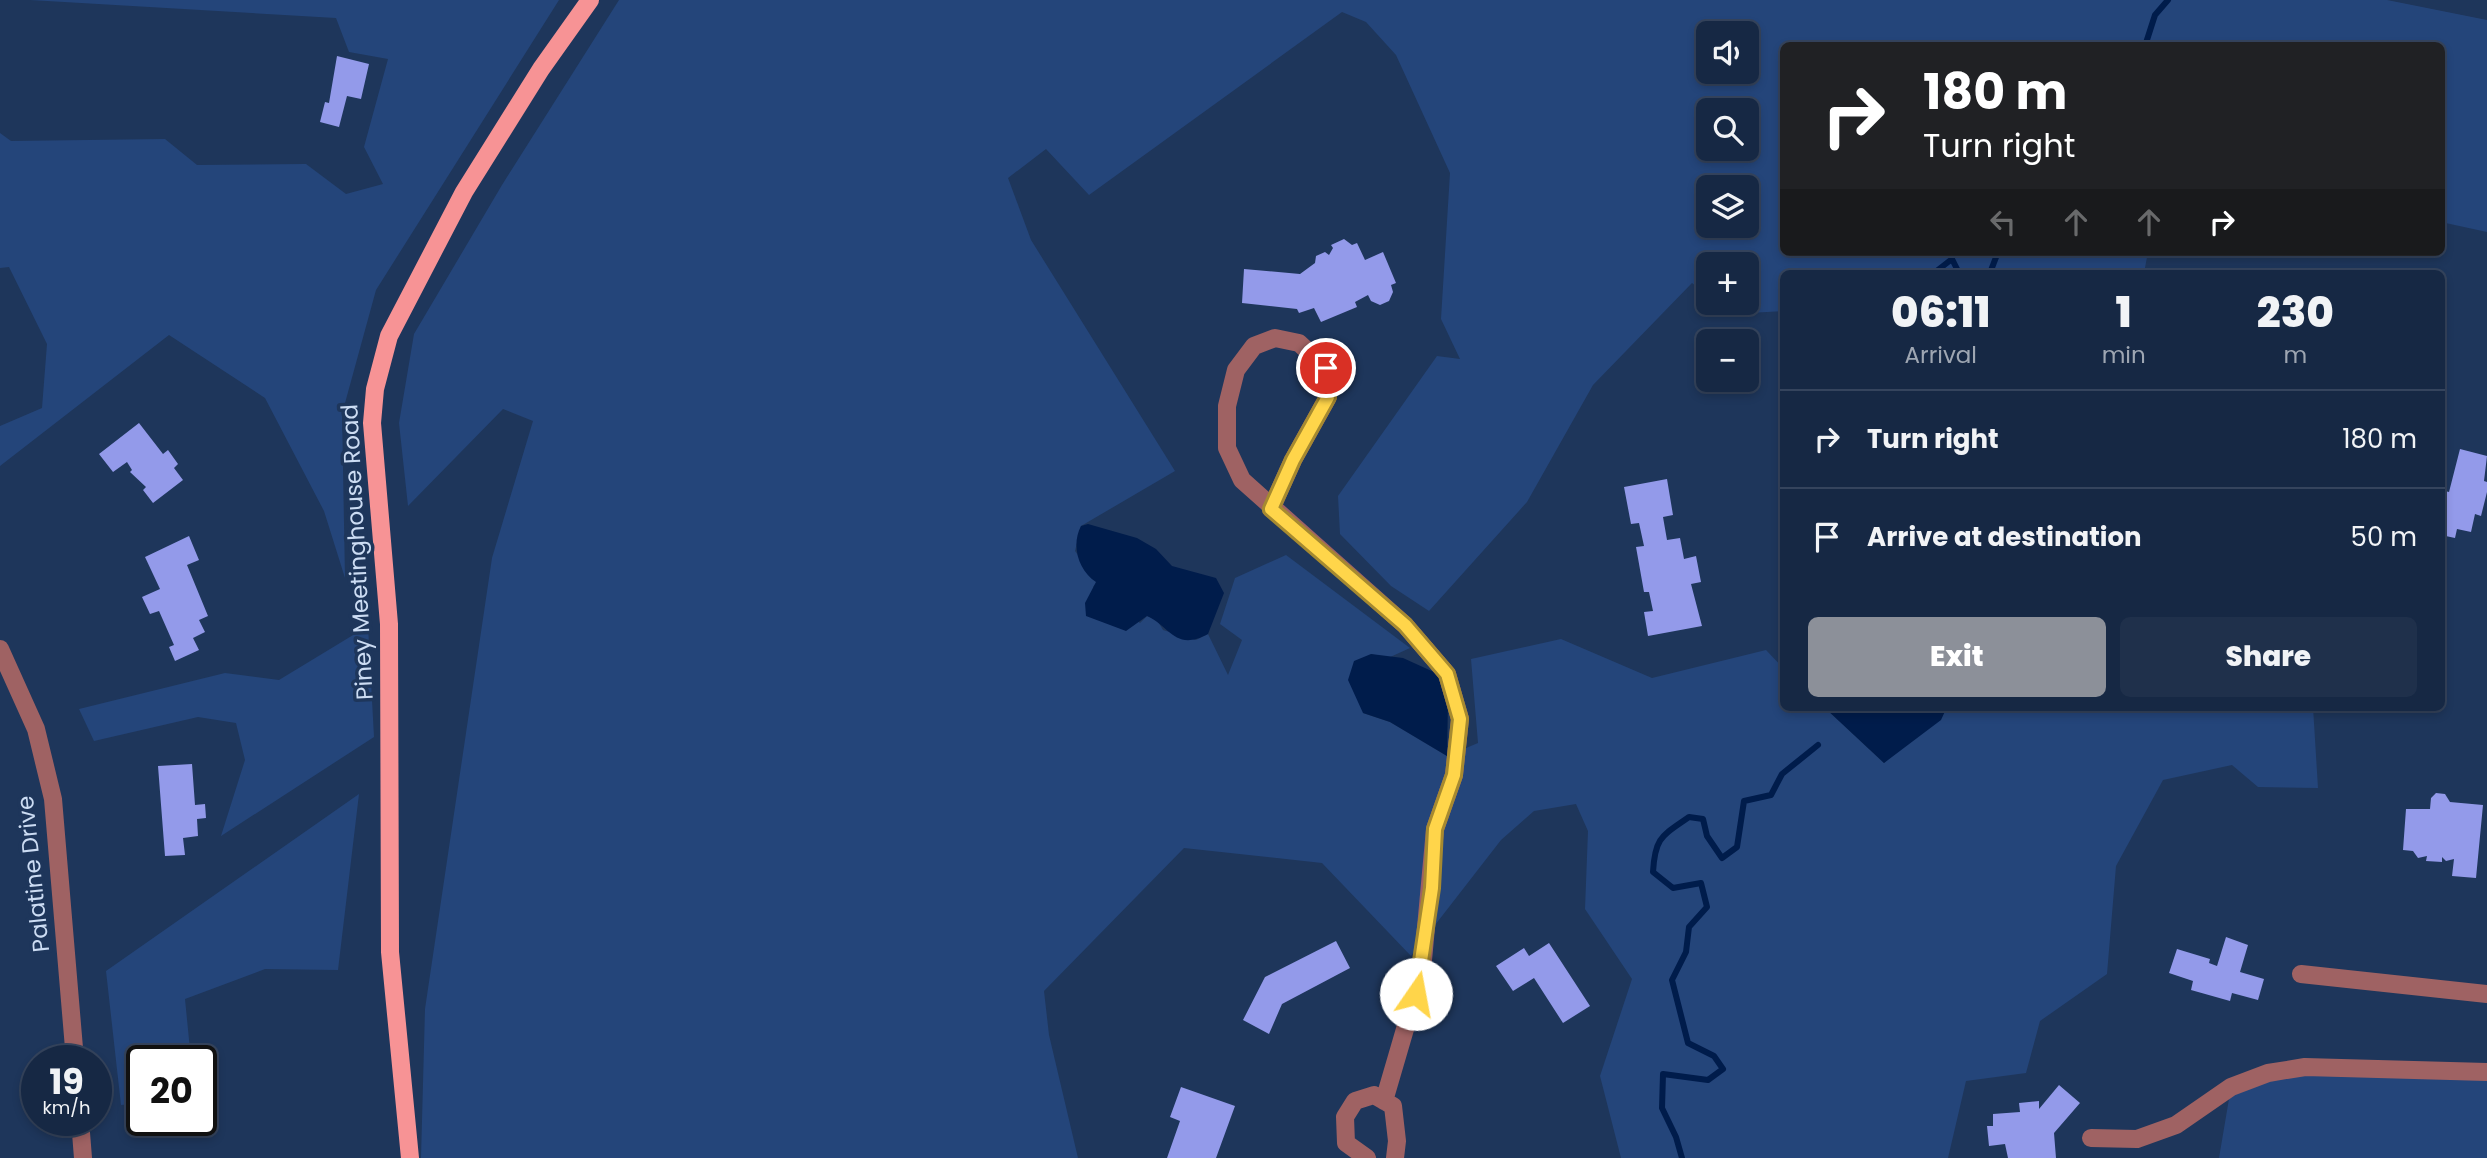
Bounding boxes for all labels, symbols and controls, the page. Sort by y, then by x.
map controls [1696,21,1759,392]
button: sound [1696,21,1759,84]
text: 180 m [1923,58,2067,126]
icon: right [1808,70,1899,161]
button: search [1696,98,1759,161]
text: Turn right [1923,123,2075,168]
button: layers [1696,175,1759,238]
icon: left [1984,203,2022,241]
icon: ahead [2057,203,2095,241]
icon: ahead [2130,203,2168,241]
icon: right [2203,203,2241,241]
button: + [1696,252,1759,315]
text: 06:11 [1891,283,1991,342]
text: 1 [2116,283,2132,342]
text: 230 [2257,283,2334,342]
button: − [1696,329,1759,392]
pin [1296,338,1356,398]
text: Arrival [1905,339,1977,371]
text: min [2102,339,2146,371]
text: m [2283,339,2307,371]
icon: arrive [1307,349,1345,387]
street label: Piney Meetinghouse Road [333,403,381,701]
icon: right [1808,420,1846,458]
text: Turn right [1867,421,1999,457]
text: 180 m [2342,421,2417,457]
icon: arrive [1808,518,1846,556]
text: Arrive at destination [1867,519,2142,555]
text: 50 m [2351,519,2417,555]
button: Exit [1808,617,2106,697]
button: Share [2120,617,2417,697]
street label: Palatine Drive [9,794,57,954]
position arrow [1379,957,1453,1031]
speed limit sign: 20 [126,1045,217,1136]
text: 19 [49,1057,84,1106]
text: km/h [43,1095,90,1120]

